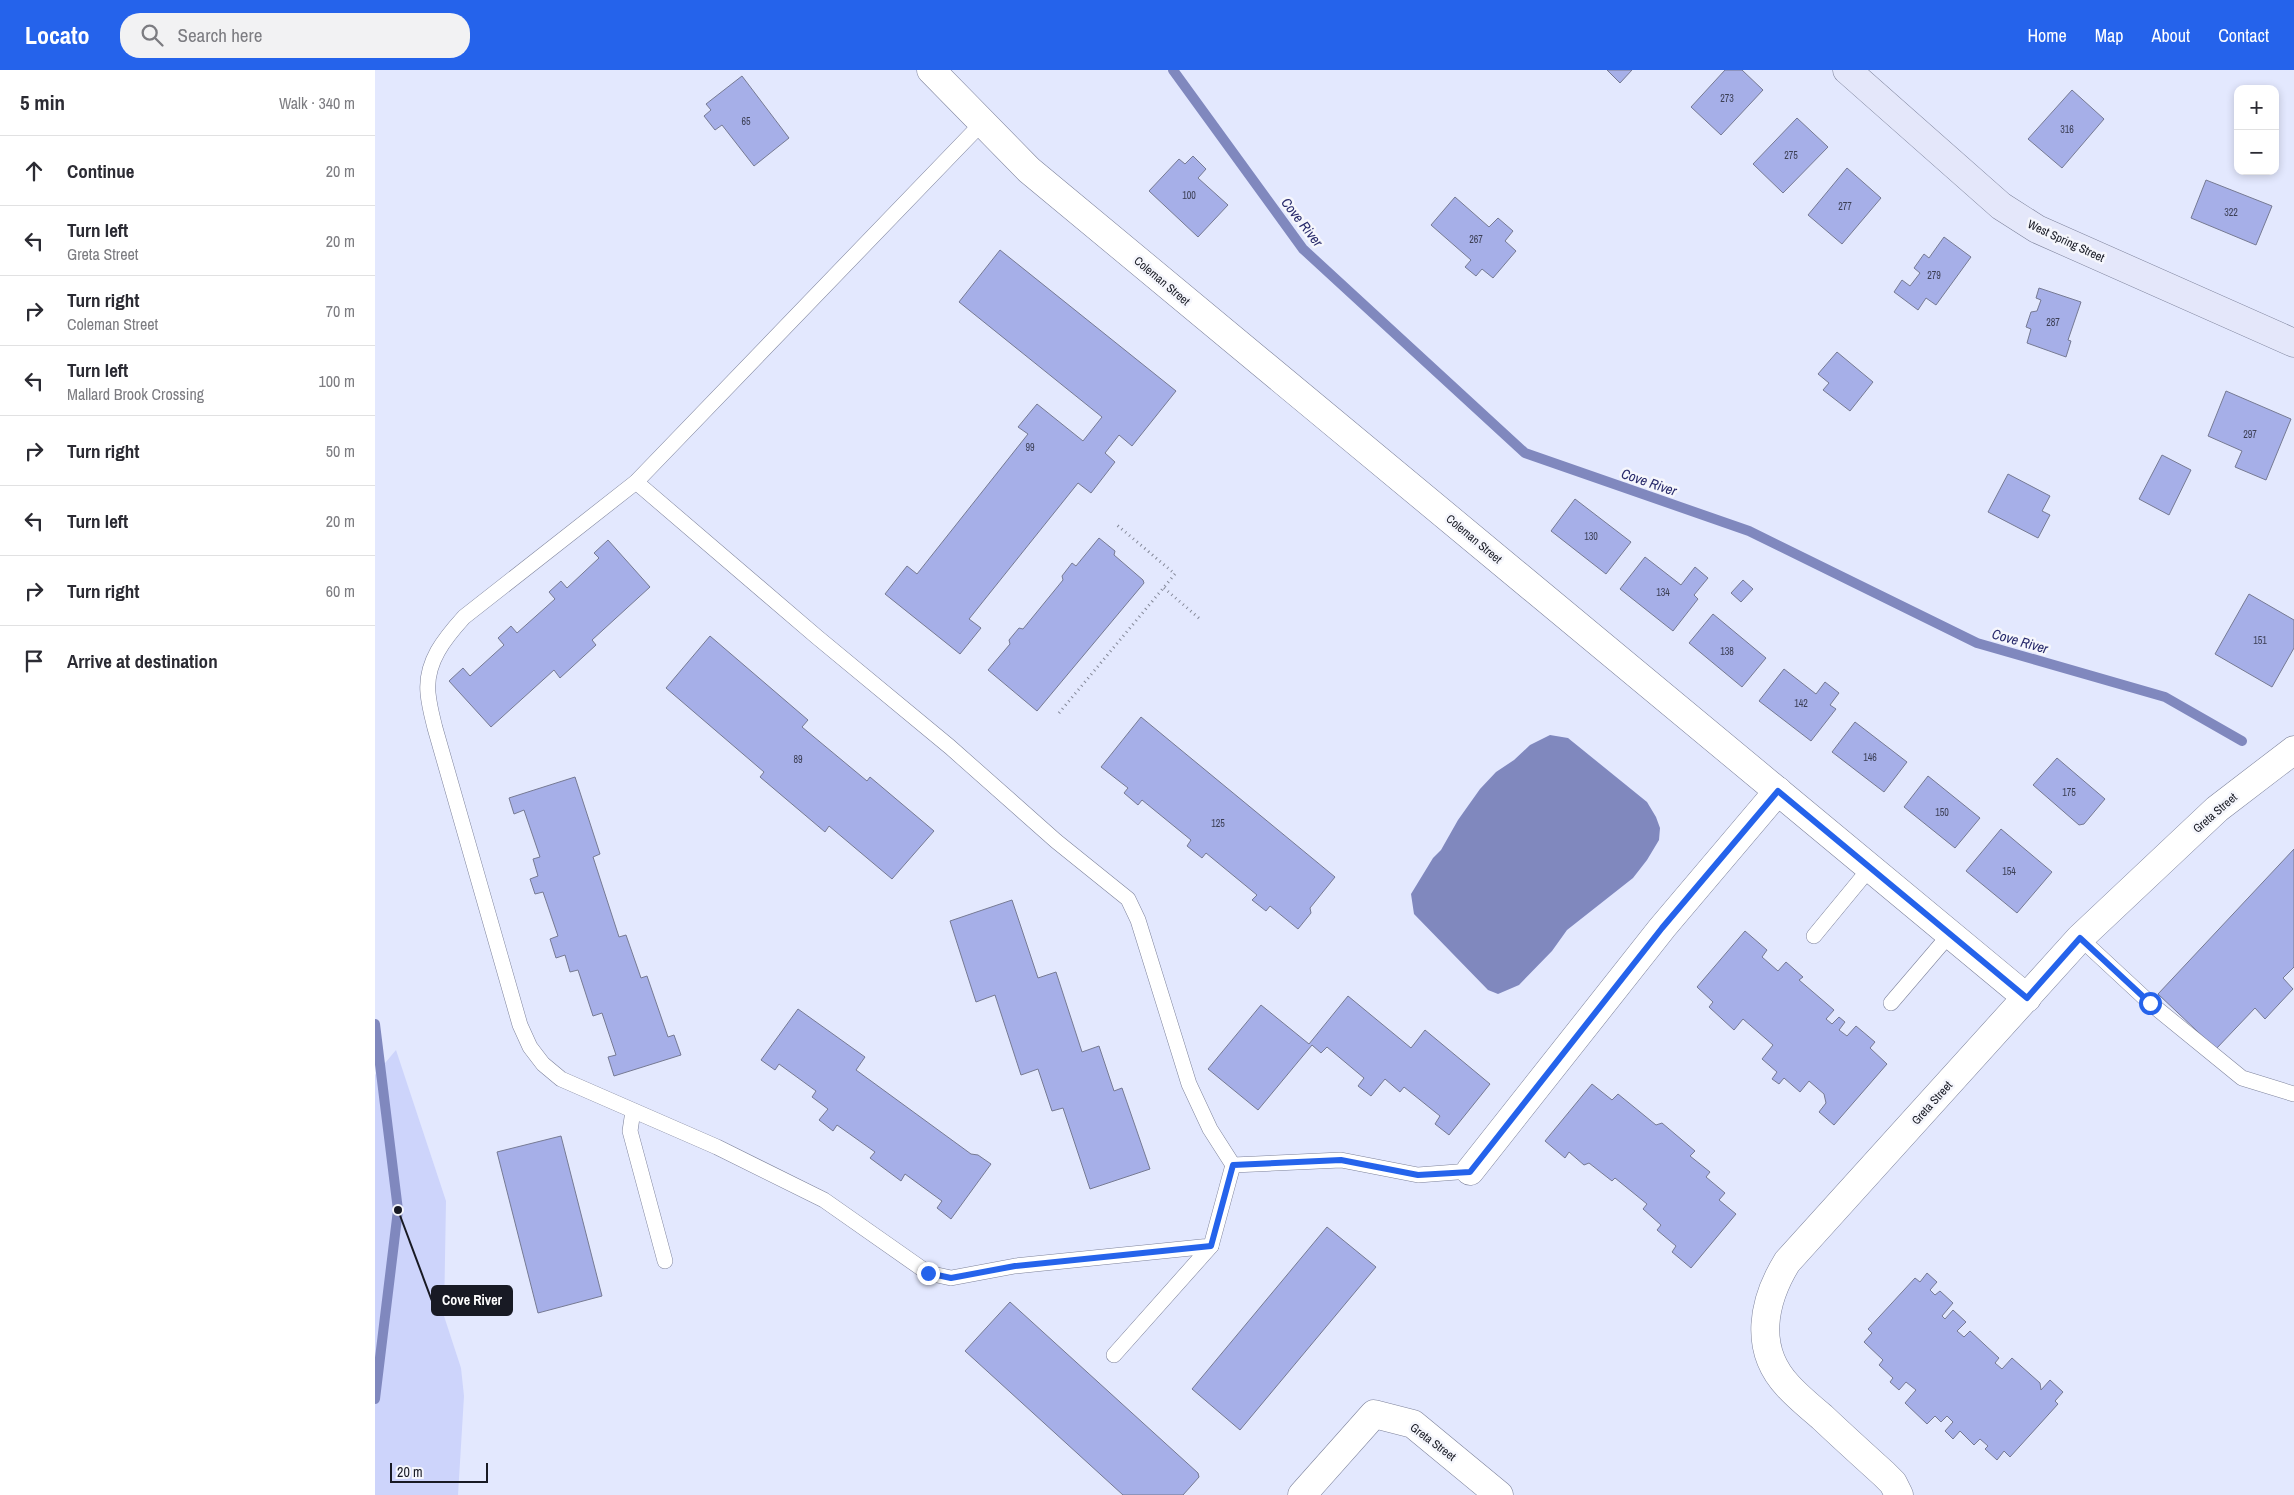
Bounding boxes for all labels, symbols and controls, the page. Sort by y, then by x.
search box [120,13,470,58]
text: Locato [25,19,90,51]
icon: search [138,21,166,49]
text: Search here [178,22,262,48]
text: Home [2027,23,2067,48]
text: Map [2095,23,2124,48]
text: About [2152,23,2190,48]
text: Contact [2218,23,2269,48]
map controls [2234,85,2279,175]
button: + [2234,85,2279,130]
text: 5 min [20,88,65,117]
text: Walk · 340 m [279,92,355,114]
house number: 273 [1720,92,1734,105]
house number: 65 [741,115,751,128]
house number: 316 [2060,123,2074,136]
button: − [2234,130,2279,175]
house number: 275 [1784,149,1798,162]
icon: ahead [20,157,48,185]
text: Continue [67,158,135,184]
text: 20 m [326,160,355,182]
house number: 100 [1182,189,1196,202]
water label: Cove River [1277,194,1327,251]
house number: 277 [1838,200,1852,213]
house number: 322 [2224,206,2238,219]
street label: West Spring Street [2025,216,2107,266]
text: Turn left [67,217,128,243]
icon: left [20,227,48,255]
text: 20 m [326,230,355,252]
house number: 267 [1469,233,1483,246]
text: Greta Street [67,243,138,265]
street label: Coleman Street [1131,253,1194,309]
house number: 279 [1927,269,1941,282]
text: Turn right [67,287,139,313]
icon: right [20,297,48,325]
text: 70 m [326,300,355,322]
text: Coleman Street [67,313,158,335]
house number: 287 [2046,316,2060,329]
text: Turn left [67,357,128,383]
icon: left [20,367,48,395]
text: 100 m [319,370,355,392]
text: Mallard Brook Crossing [67,383,204,405]
house number: 297 [2243,428,2257,441]
icon: right [20,437,48,465]
text: Turn right [67,438,139,464]
text: 50 m [326,440,355,462]
house number: 99 [1025,441,1035,454]
water label: Cove River [1619,464,1680,500]
icon: left [20,507,48,535]
text: Turn left [67,508,128,534]
text: 20 m [326,510,355,532]
street label: Coleman Street [1443,511,1506,567]
house number: 130 [1584,530,1598,543]
icon: right [20,577,48,605]
text: Turn right [67,578,139,604]
text: 60 m [326,580,355,602]
house number: 134 [1656,586,1670,599]
water label: Cove River [1990,624,2051,658]
house number: 151 [2253,634,2267,647]
house number: 138 [1720,645,1734,658]
icon: arrive [20,647,48,675]
text: Arrive at destination [67,648,218,674]
house number: 142 [1794,697,1808,710]
house number: 146 [1863,751,1877,764]
house number: 89 [793,753,803,766]
house number: 175 [2062,786,2076,799]
street label: Greta Street [2190,789,2241,837]
house number: 150 [1935,806,1949,819]
house number: 125 [1211,817,1225,830]
house number: 154 [2002,865,2016,878]
route start [2139,992,2162,1015]
street label: Greta Street [1908,1078,1956,1128]
route end [917,1262,940,1285]
callout: Cove River [432,1286,512,1315]
text: Cove River [442,1291,503,1309]
street label: Greta Street [1407,1419,1459,1465]
scale bar [390,1460,487,1483]
text: 20 m [397,1463,423,1481]

